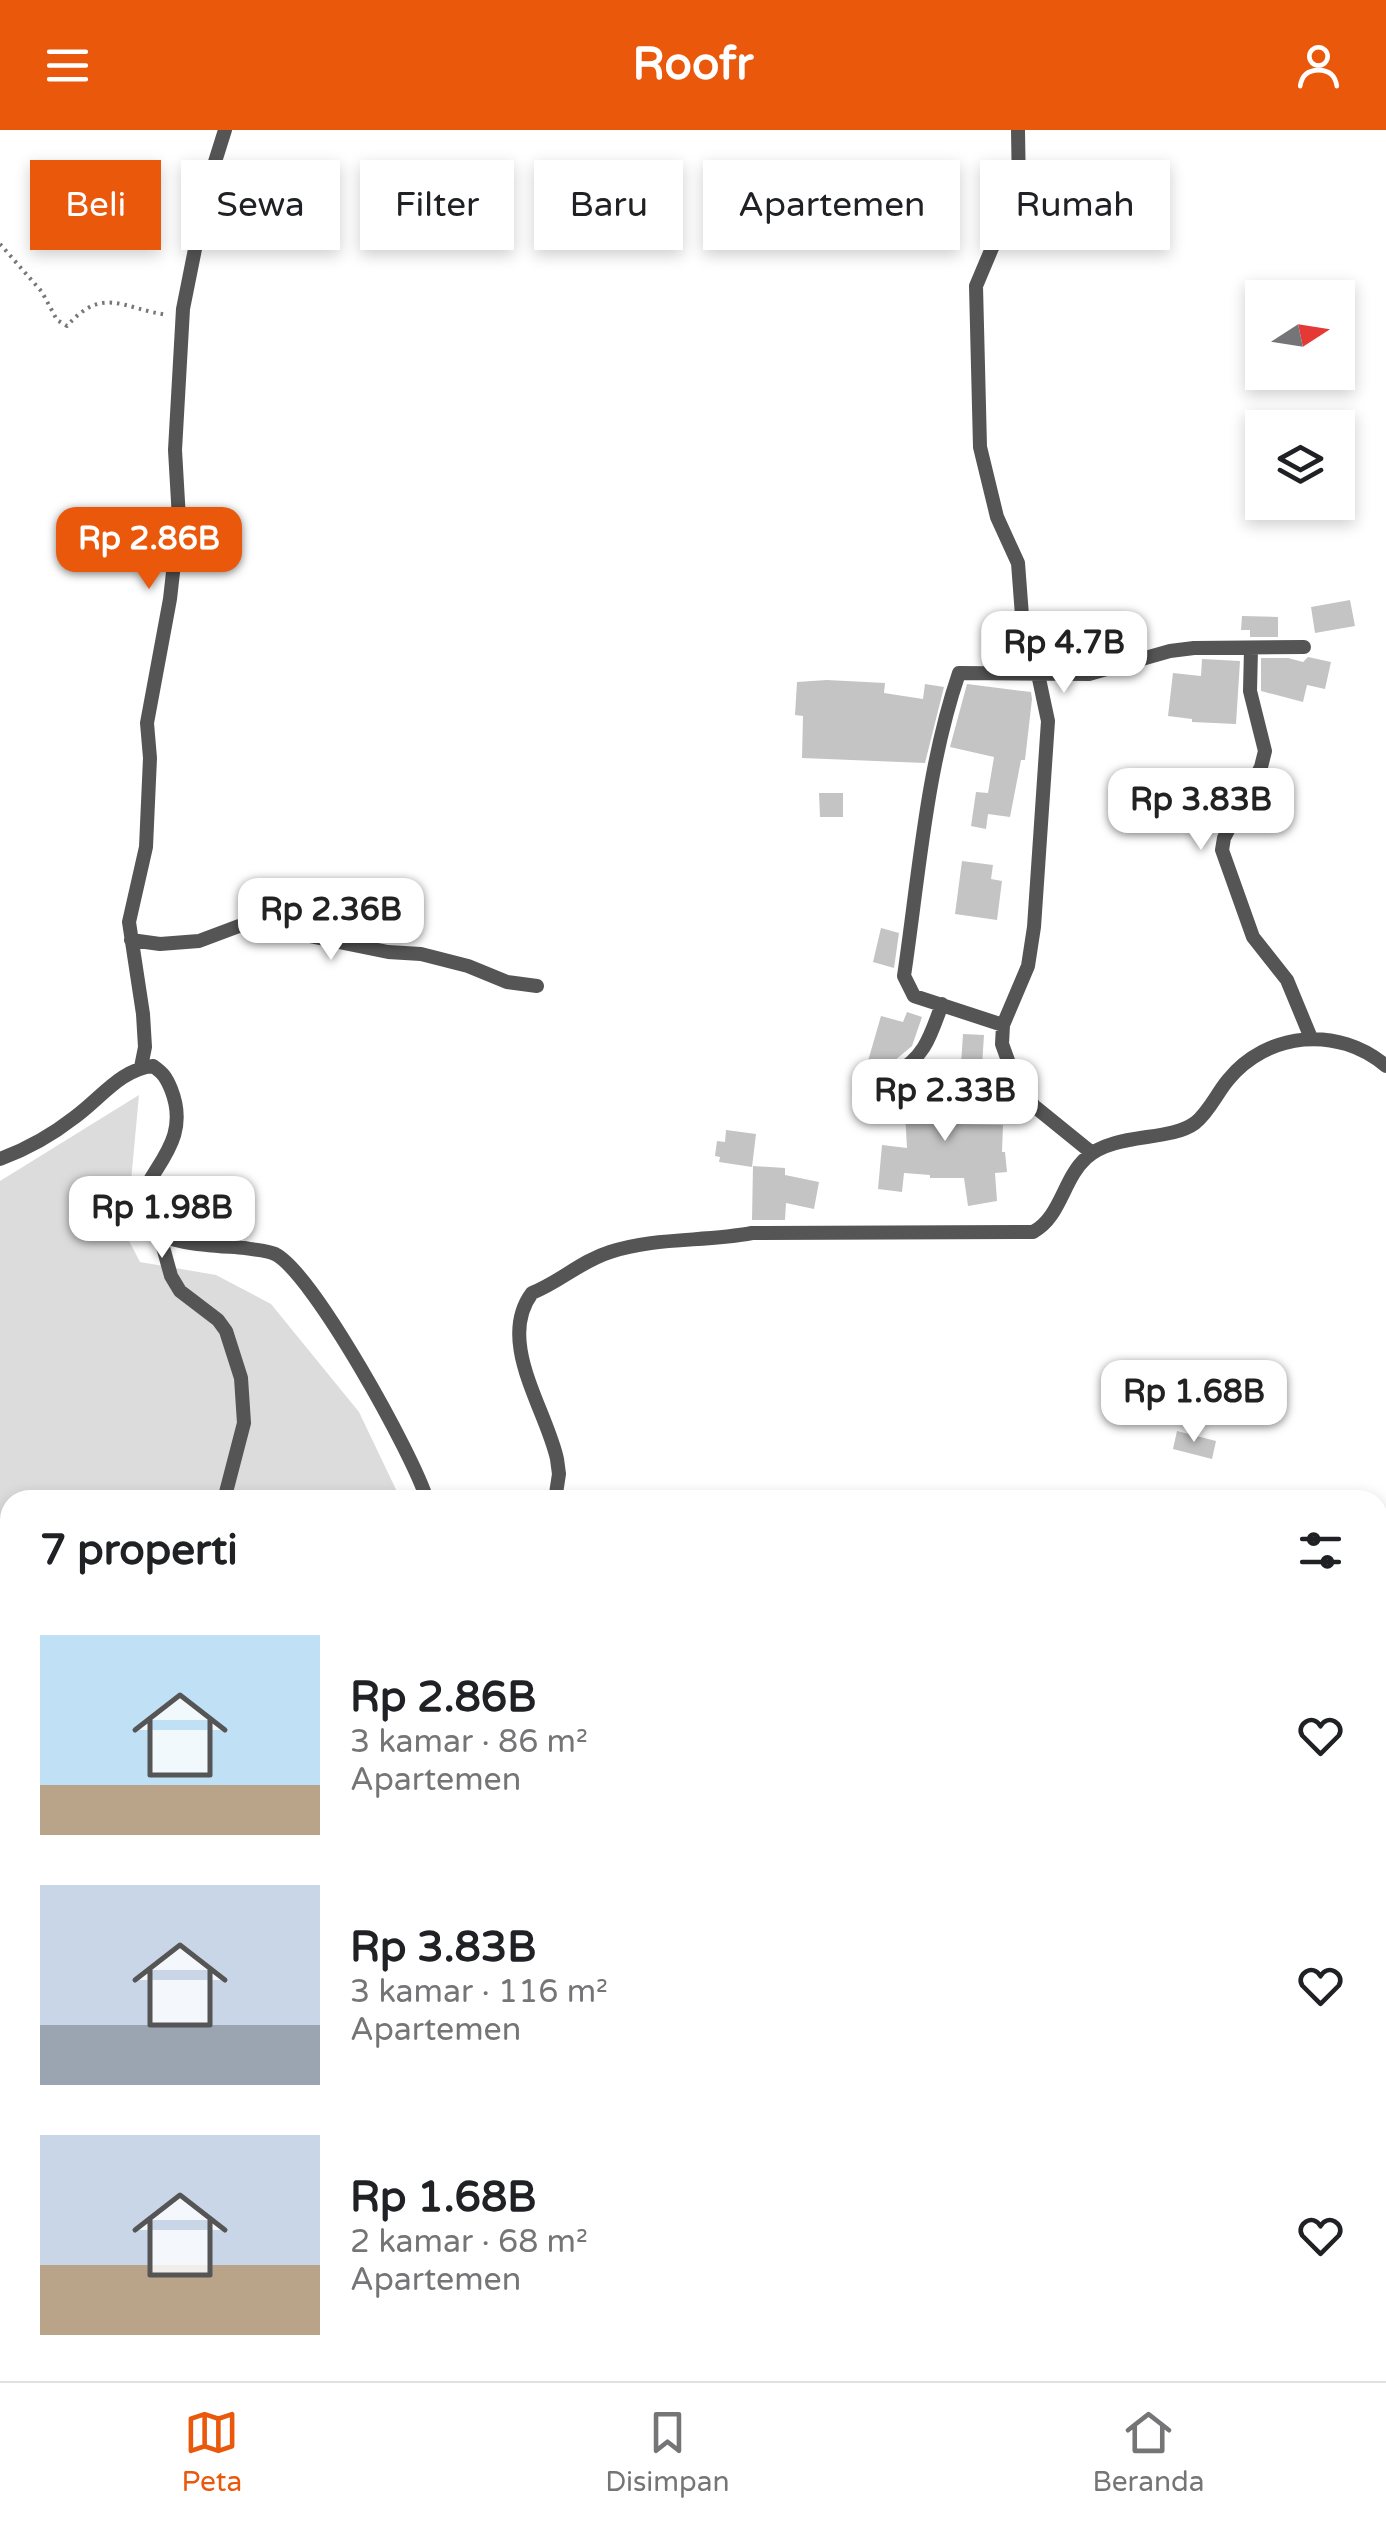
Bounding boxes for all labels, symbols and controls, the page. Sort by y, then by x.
icon: menu [40,38,95,93]
text: Roofr [633,38,753,92]
icon: person [1291,38,1346,93]
chip: Beli [30,160,161,250]
chip: Sewa [181,160,340,250]
chip: Filter [360,160,514,250]
chip: Baru [534,160,683,250]
chip: Apartemen [703,160,960,250]
chip: Rumah [980,160,1170,250]
north arrow [1245,280,1355,390]
map controls [1245,280,1355,520]
button: layers [1245,410,1355,520]
pin: Rp 2.86B [46,507,252,592]
text: Rp 2.86B [78,520,220,558]
pin: Rp 4.7B [972,611,1156,696]
text: Rp 4.7B [1003,624,1125,662]
pin: Rp 3.83B [1098,768,1304,853]
text: Rp 3.83B [1130,781,1272,819]
pin: Rp 2.36B [228,878,434,963]
text: Rp 2.36B [260,891,402,929]
pin: Rp 2.33B [842,1059,1048,1144]
text: Rp 2.33B [874,1072,1016,1110]
pin: Rp 1.98B [59,1176,265,1261]
text: Rp 1.98B [91,1189,233,1227]
pin: Rp 1.68B [1091,1360,1297,1445]
text: Rp 1.68B [1123,1373,1265,1411]
icon: filters [1293,1523,1348,1578]
text: 7 properti [40,1525,238,1576]
text: Rp 2.86B [350,1672,536,1723]
icon: home [120,1675,240,1795]
icon: heart [1293,1708,1348,1763]
text: 3 kamar · 86 m² [350,1723,588,1761]
text: Apartemen [350,1761,521,1799]
text: Rp 3.83B [350,1922,536,1973]
icon: home [120,1925,240,2045]
icon: heart [1293,1958,1348,2013]
text: 3 kamar · 116 m² [350,1973,608,2011]
text: Apartemen [350,2011,521,2049]
text: Rp 1.68B [350,2172,536,2223]
icon: home [120,2175,240,2295]
icon: heart [1293,2208,1348,2263]
text: 2 kamar · 68 m² [350,2223,588,2261]
text: Apartemen [350,2261,521,2299]
tab: Peta [181,2405,242,2499]
tab: Disimpan [605,2405,729,2499]
tab: Beranda [1092,2405,1205,2499]

